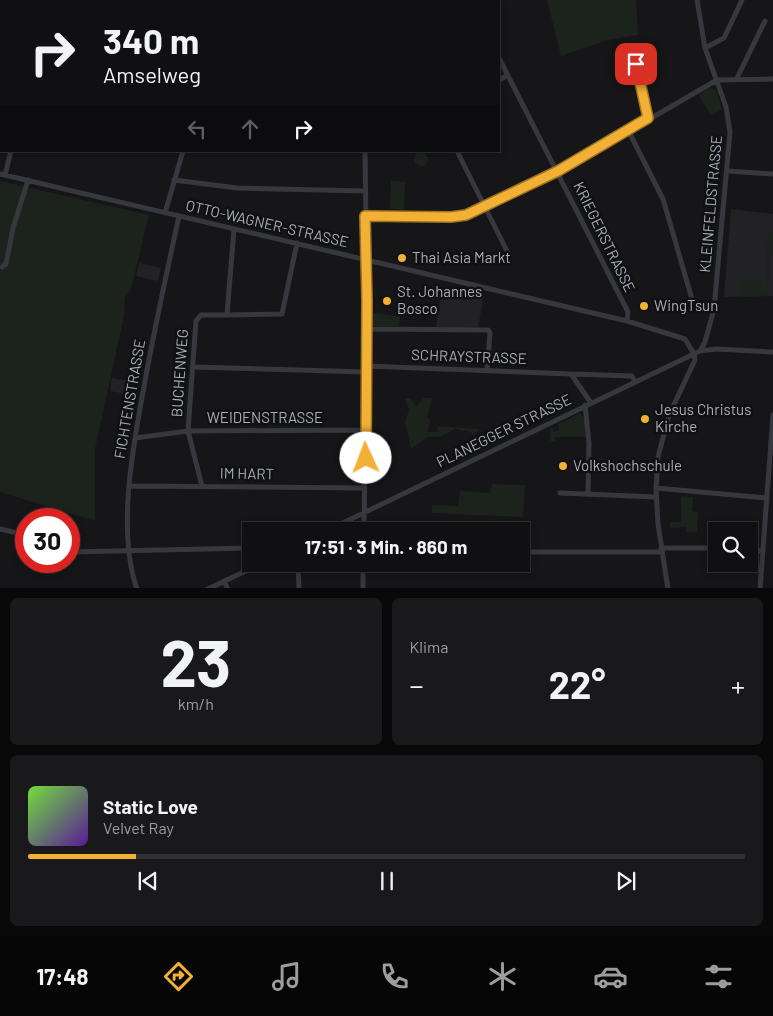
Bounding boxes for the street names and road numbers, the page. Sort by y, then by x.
street label: KLEINFELDSTRASSE [695,134,725,273]
street label: KRIEGERSTRASSE [570,178,639,295]
street label: OTTO-WAGNER-STRASSE [184,196,350,251]
street label: BUCHENWEG [167,328,191,418]
street label: FICHTENSTRASSE [110,338,148,460]
street label: SCHRAYSTRASSE [411,345,527,367]
street label: PLANEGGER STRASSE [433,390,574,471]
street label: WEIDENSTRASSE [207,408,323,426]
street label: IM HART [220,464,274,482]

